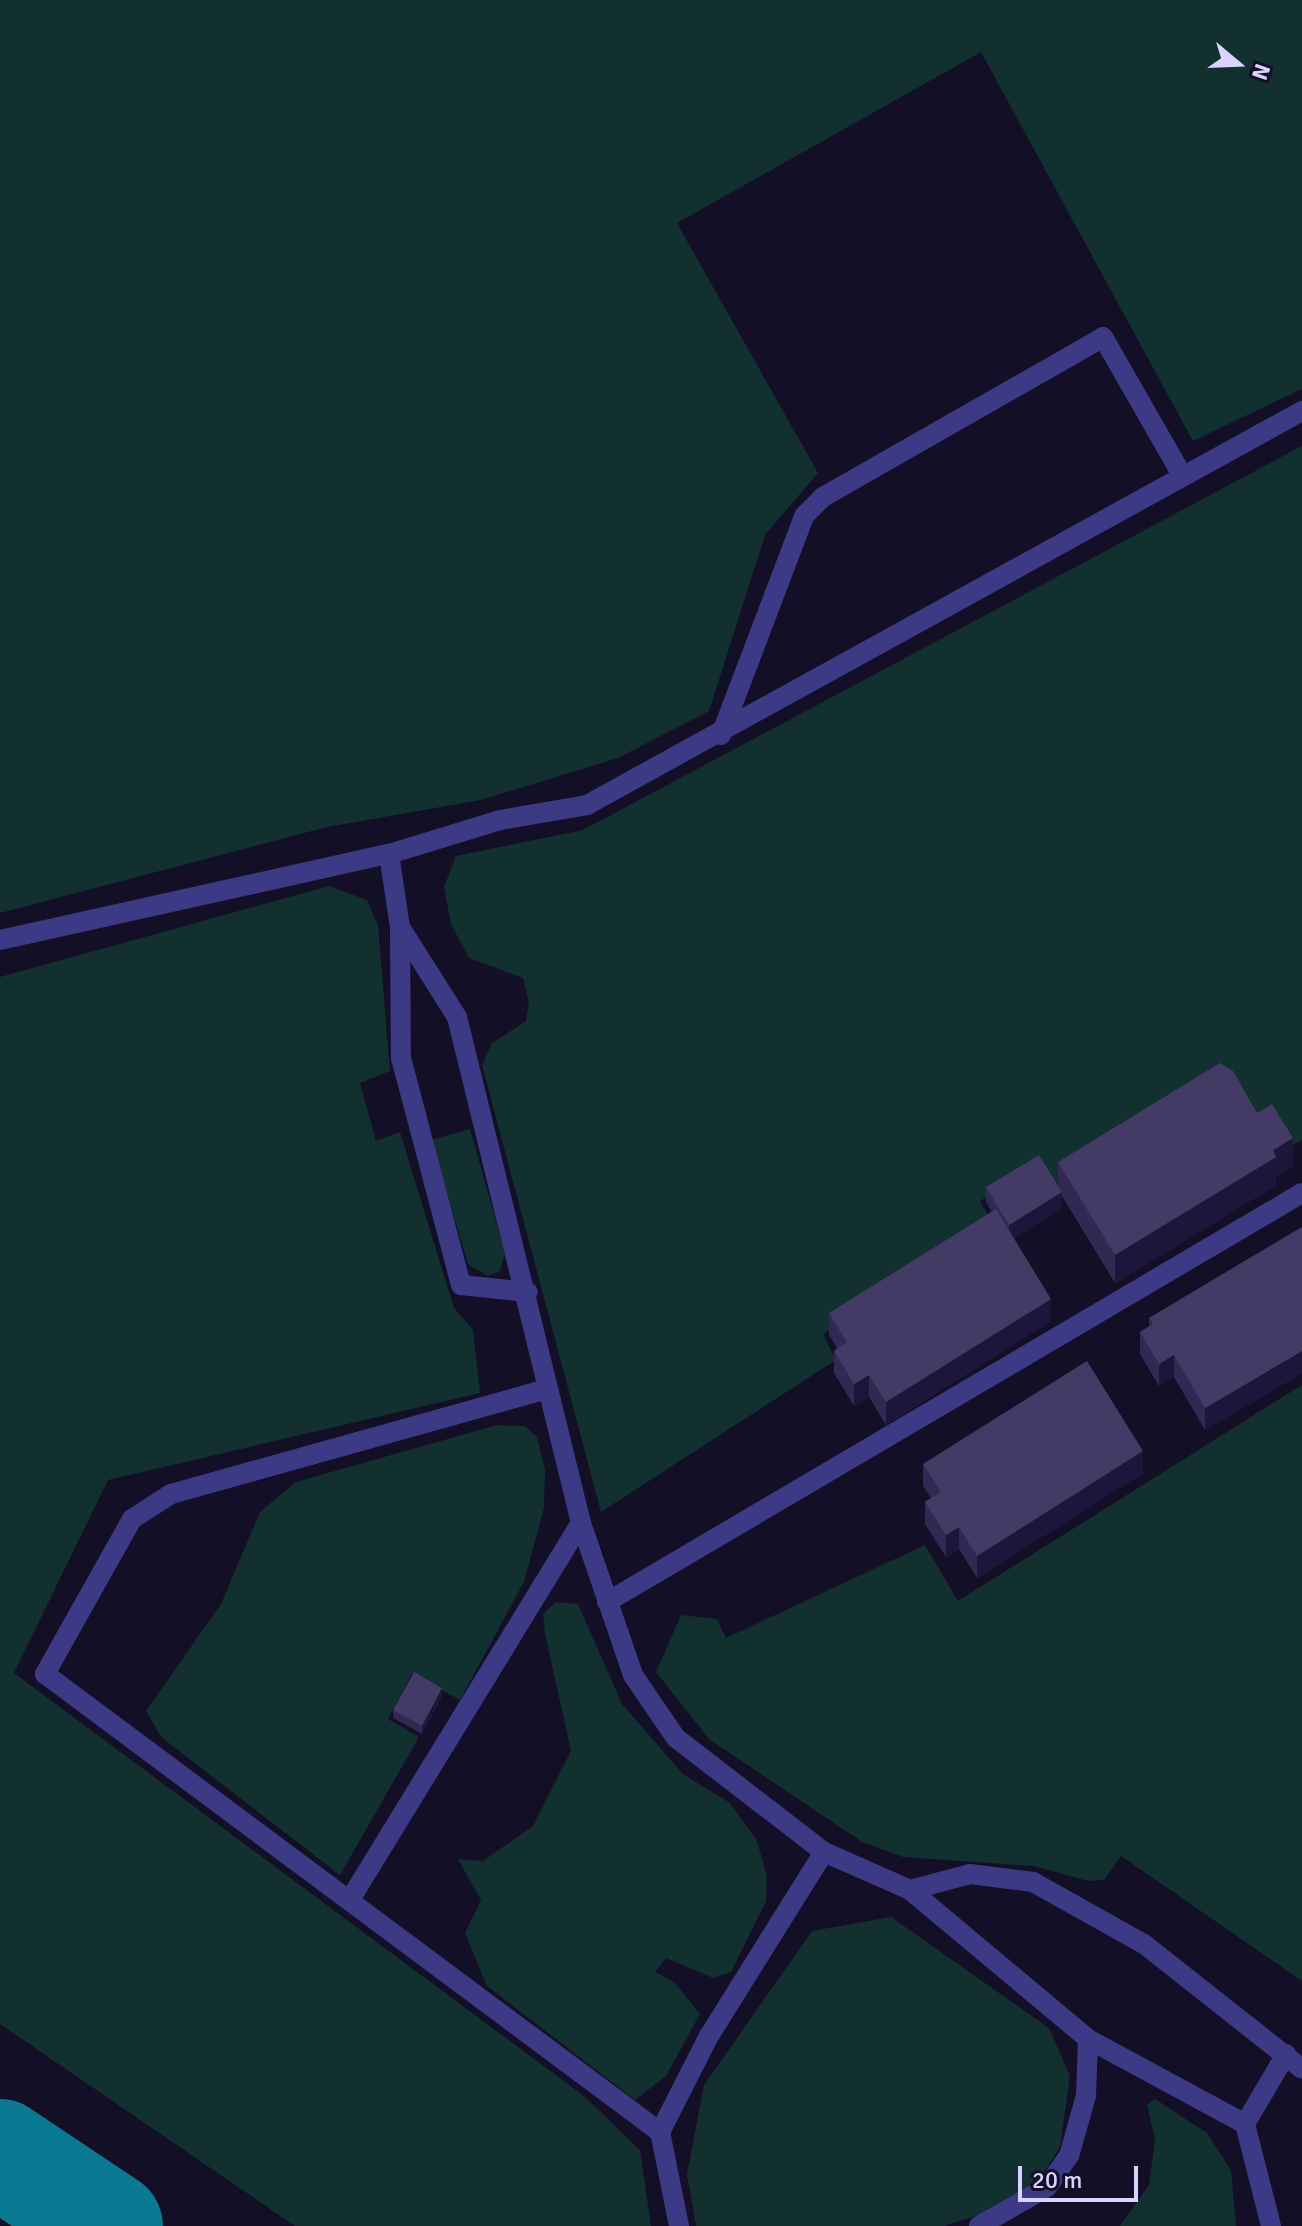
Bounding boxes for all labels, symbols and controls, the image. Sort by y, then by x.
north arrow [1198,24,1278,104]
text: N [1246,60,1276,84]
scale bar [1022,2150,1142,2200]
text: 20 m [1032,2165,1082,2195]

